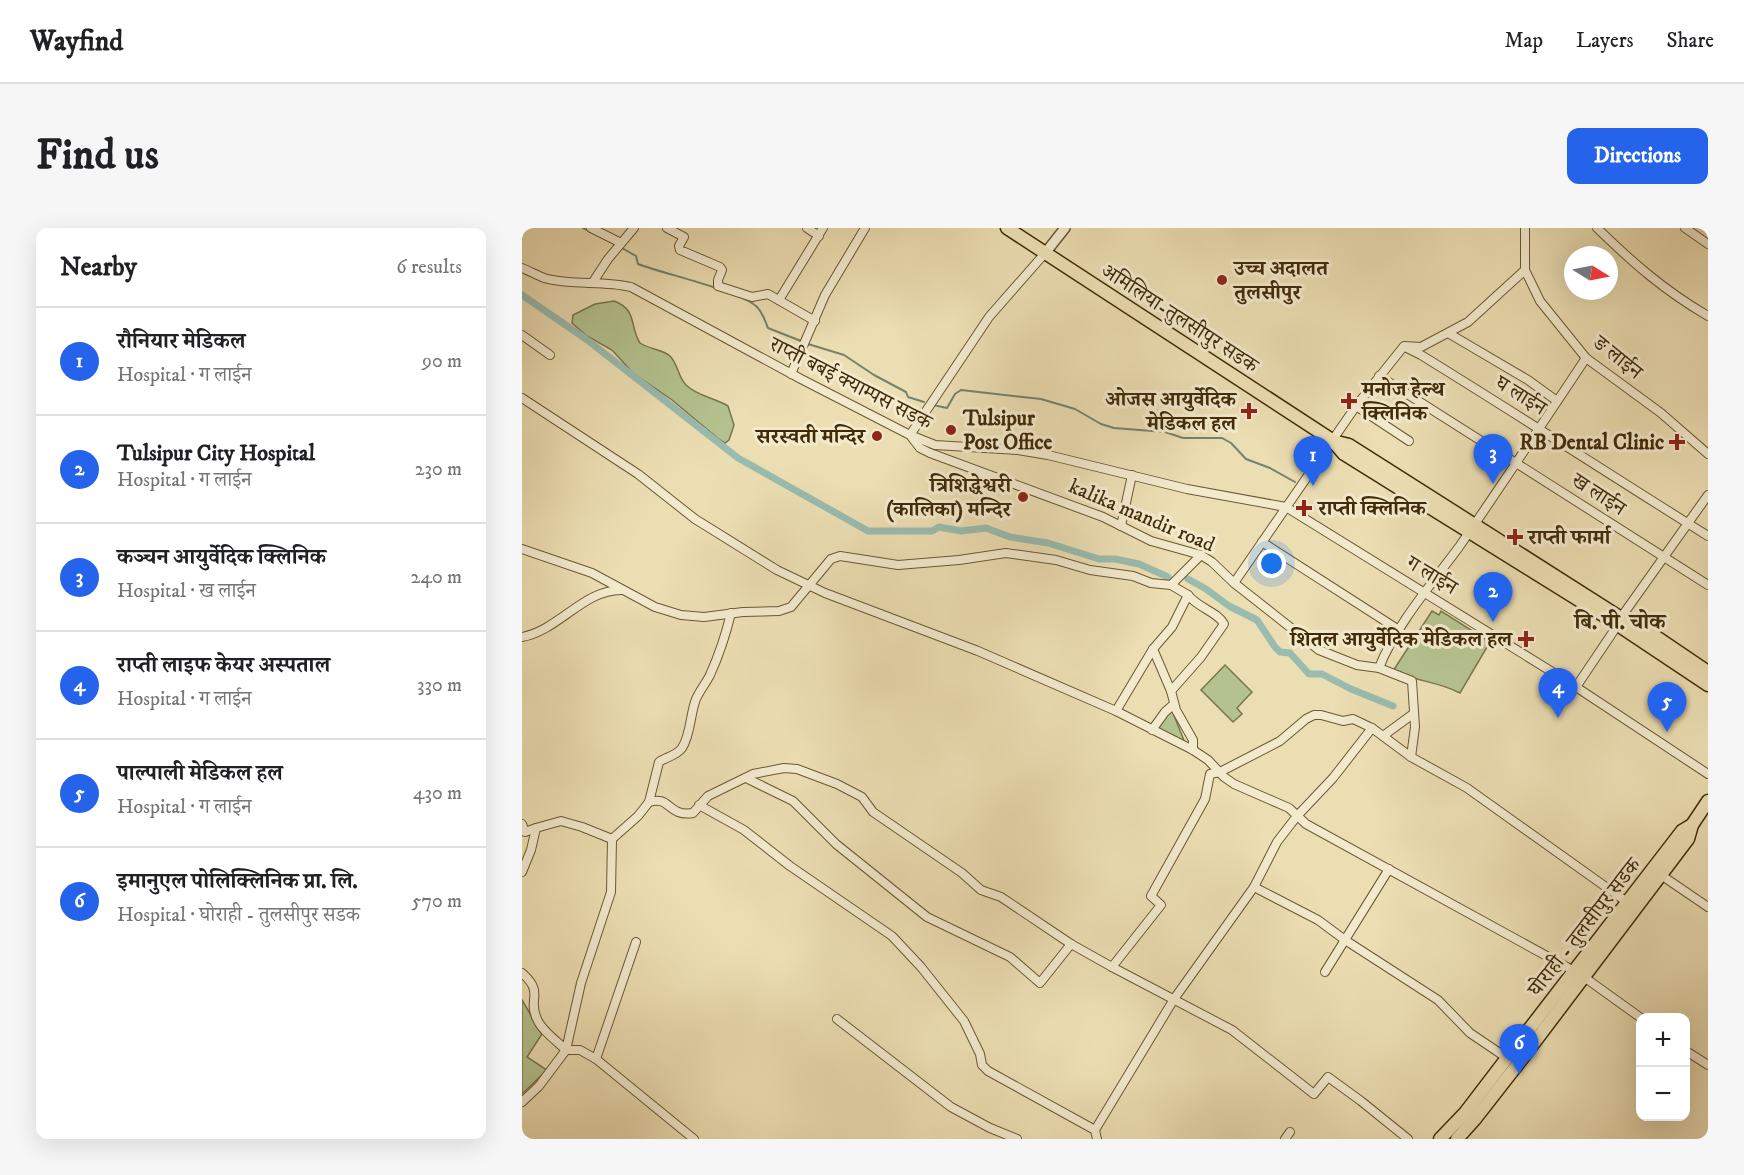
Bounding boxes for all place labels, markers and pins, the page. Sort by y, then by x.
place label: उच्च अदालत तुलसीपुर [1232,256,1330,306]
marker: उच्च अदालत तुलसीपुर [1215,273,1229,287]
place label: मनोज हेल्थ क्लिनिक [1360,377,1446,427]
place label: ओजस आयुर्वेदिक मेडिकल हल [1105,387,1238,437]
marker: मनोज हेल्थ क्लिनिक [1340,392,1358,410]
marker: ओजस आयुर्वेदिक मेडिकल हल [1240,402,1258,420]
place label: Tulsipur Post Office [962,406,1053,456]
marker: Tulsipur Post Office [944,423,958,437]
place label: सरस्वती मन्दिर [754,424,866,450]
marker: सरस्वती मन्दिर [870,429,884,443]
place label: RB Dental Clinic [1519,430,1664,456]
marker: RB Dental Clinic [1668,433,1686,451]
pin: 3 [1474,434,1512,484]
pin: 1 [1294,436,1332,486]
place label: त्रिशिद्धेश्वरी (कालिका) मन्दिर [886,473,1012,523]
marker: त्रिशिद्धेश्वरी (कालिका) मन्दिर [1016,490,1030,504]
place label: राप्ती क्लिनिक [1316,496,1427,522]
marker: राप्ती क्लिनिक [1295,499,1313,517]
place label: राप्ती फार्मा [1526,525,1612,551]
marker: राप्ती फार्मा [1506,528,1524,546]
pin: 2 [1474,572,1512,622]
place label: शितल आयुर्वेदिक मेडिकल हल [1288,627,1514,653]
marker: शितल आयुर्वेदिक मेडिकल हल [1517,630,1535,648]
pin: 4 [1538,668,1578,718]
pin: 5 [1648,682,1686,732]
pin: 6 [1500,1024,1538,1074]

